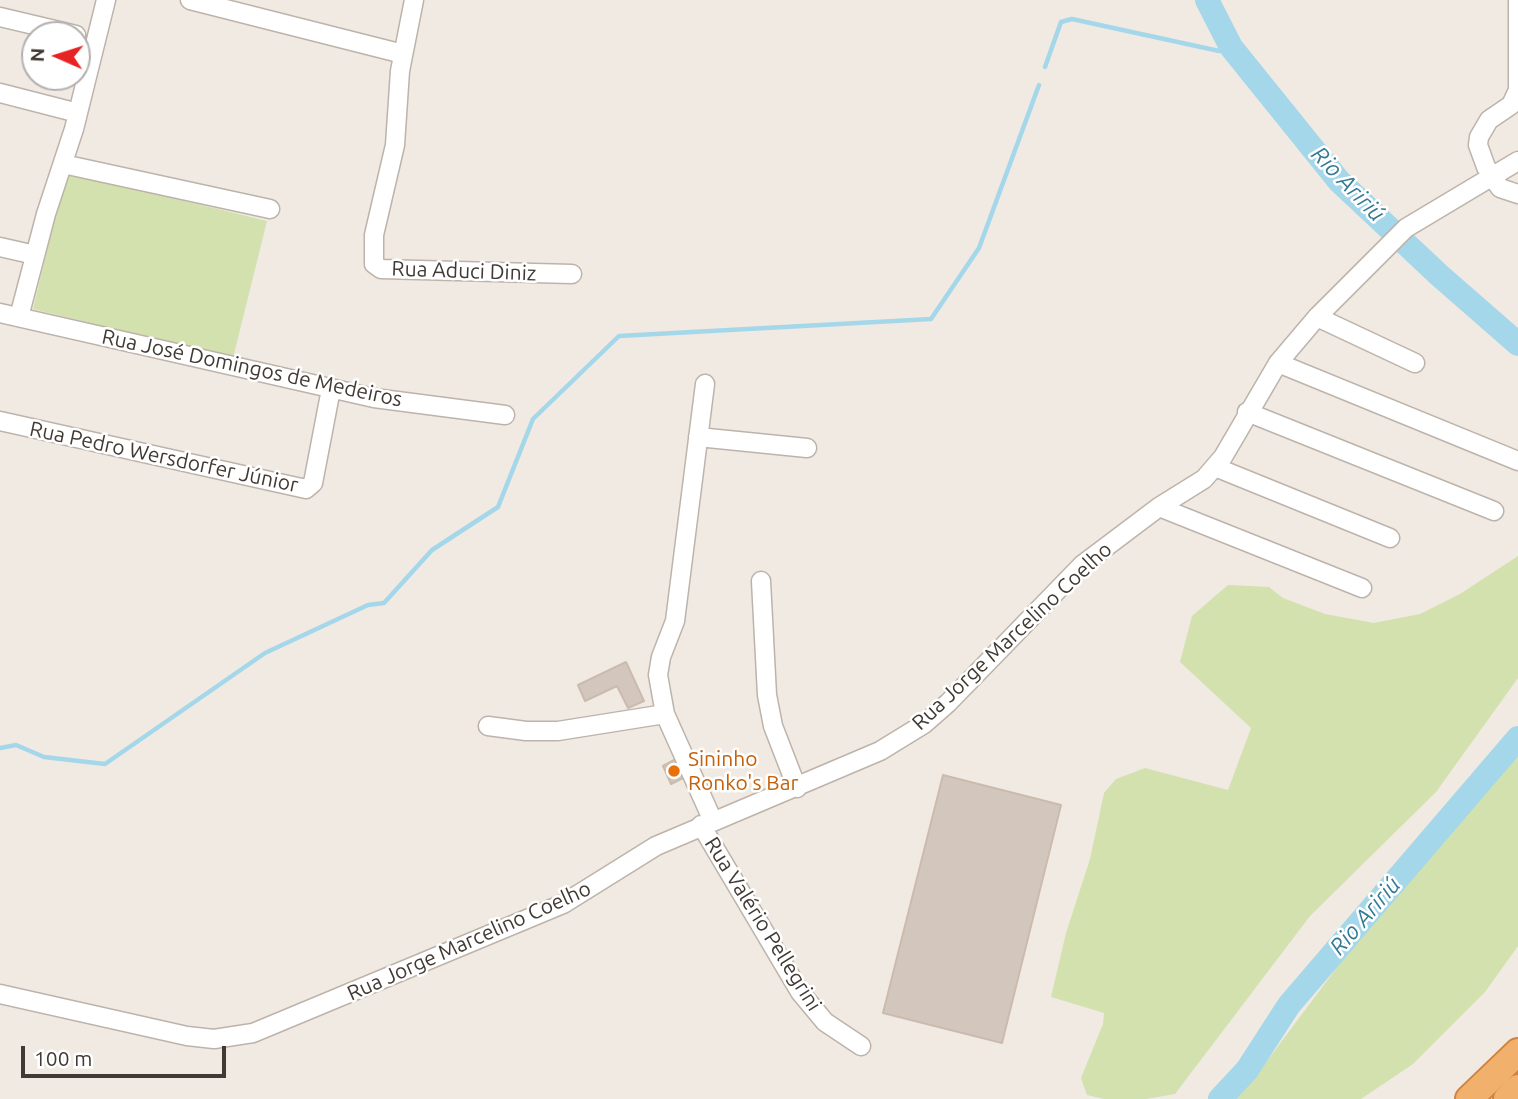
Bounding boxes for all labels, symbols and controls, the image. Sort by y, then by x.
north arrow [21,21,91,91]
text: N [26,47,48,63]
water label: Rio Aririú [1305,141,1391,227]
street label: Rua Aduci Diniz [391,256,537,286]
street label: Rua José Domingos de Medeiros [100,324,404,412]
street label: Rua Pedro Wersdorfer Júnior [27,416,301,498]
street label: Rua Jorge Marcelino Coelho [907,537,1117,735]
place label: Sininho Ronko's Bar [688,746,798,796]
marker: Sininho Ronko's Bar [666,763,682,779]
street label: Rua Valério Pellegrini [699,832,827,1016]
water label: Rio Aririú [1324,872,1406,960]
street label: Rua Jorge Marcelino Coelho [343,876,595,1006]
scale bar [24,1032,229,1076]
text: 100 m [34,1046,92,1070]

